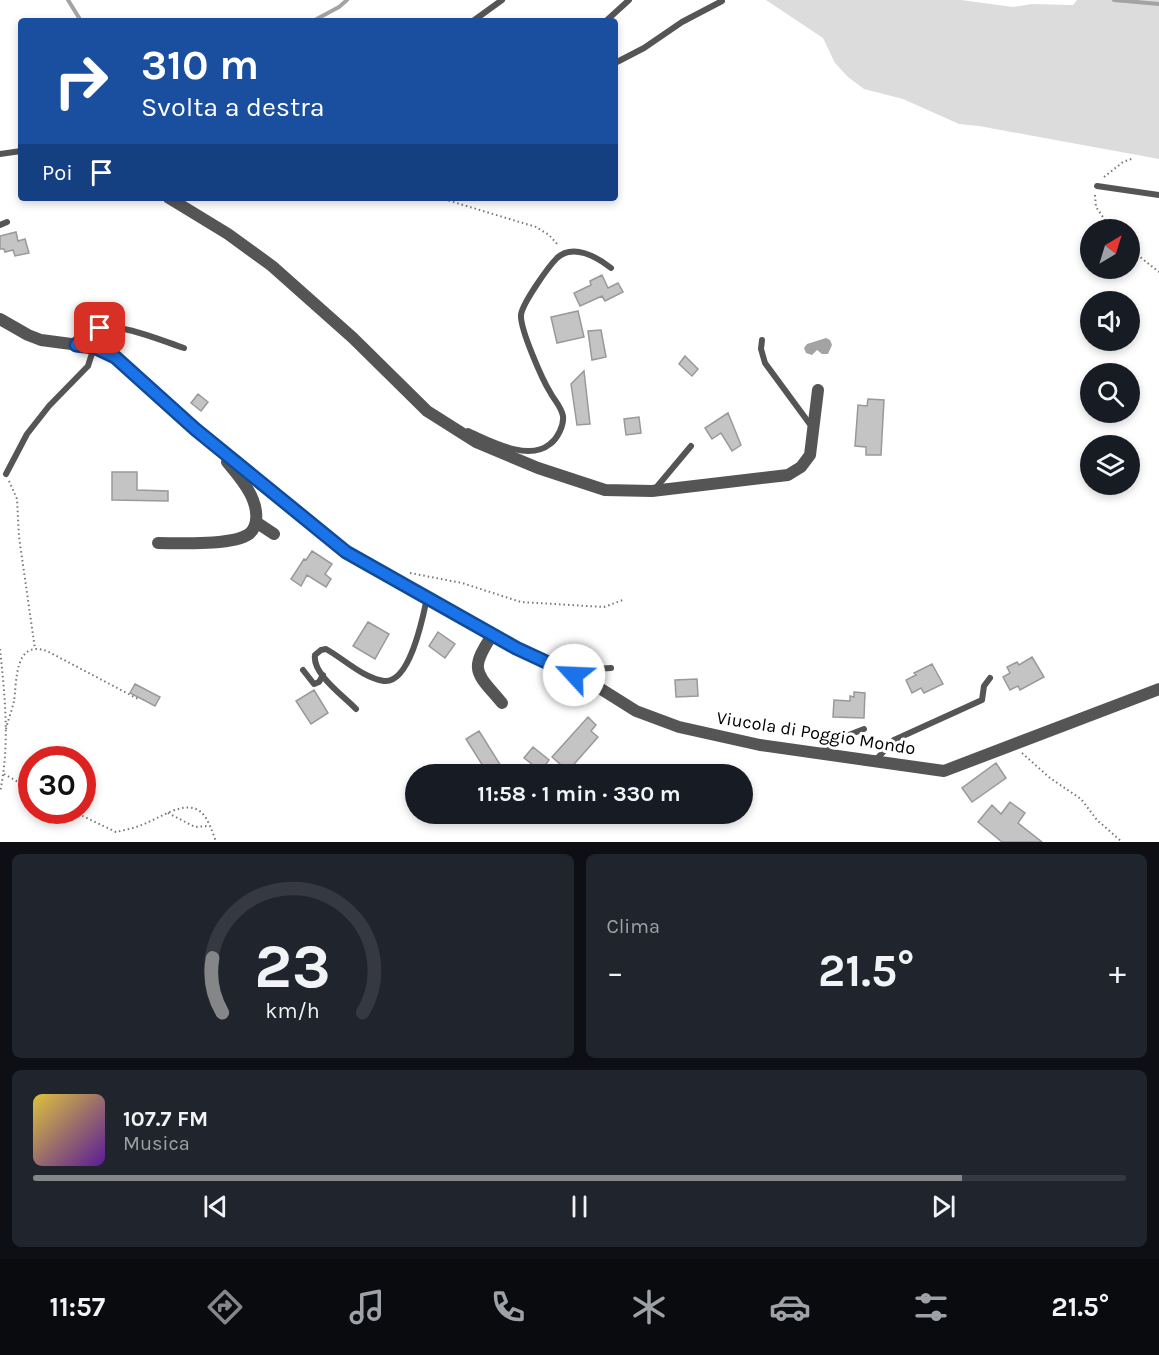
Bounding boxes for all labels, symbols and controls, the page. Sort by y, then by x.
text: 310 m [141,40,259,90]
icon: right [42,42,120,120]
text: Svolta a destra [141,91,325,123]
icon: arrive [85,156,118,189]
text: Poi [42,160,73,186]
north arrow [1080,219,1140,279]
map controls [1080,219,1140,495]
button: sound [1080,291,1140,351]
pin [74,302,125,353]
icon: arrive [83,311,116,344]
button: search [1080,363,1140,423]
button: layers [1080,435,1140,495]
position arrow [542,643,606,707]
street label: Viucola di Poggio Mondo [715,706,917,760]
speed limit sign: 30 [18,746,96,824]
text: 11:58 · 1 min · 330 m [477,781,681,807]
text: Clima [607,915,660,938]
text: 23 [254,930,331,1003]
text: 21.5° [818,945,915,997]
text: − [607,953,624,991]
text: + [1109,953,1126,991]
text: km/h [266,998,320,1023]
text: 107.7 FM [123,1106,208,1132]
text: Musica [123,1132,190,1155]
icon: previous [199,1190,232,1223]
icon: pause [563,1190,596,1223]
icon: next [927,1190,960,1223]
icon: directions [204,1286,246,1328]
icon: music [346,1286,388,1328]
icon: phone [487,1286,529,1328]
icon: climate [628,1286,670,1328]
icon: car [769,1286,811,1328]
icon: filters [910,1286,952,1328]
text: 11:57 [50,1291,105,1323]
text: 21.5° [1051,1291,1109,1323]

